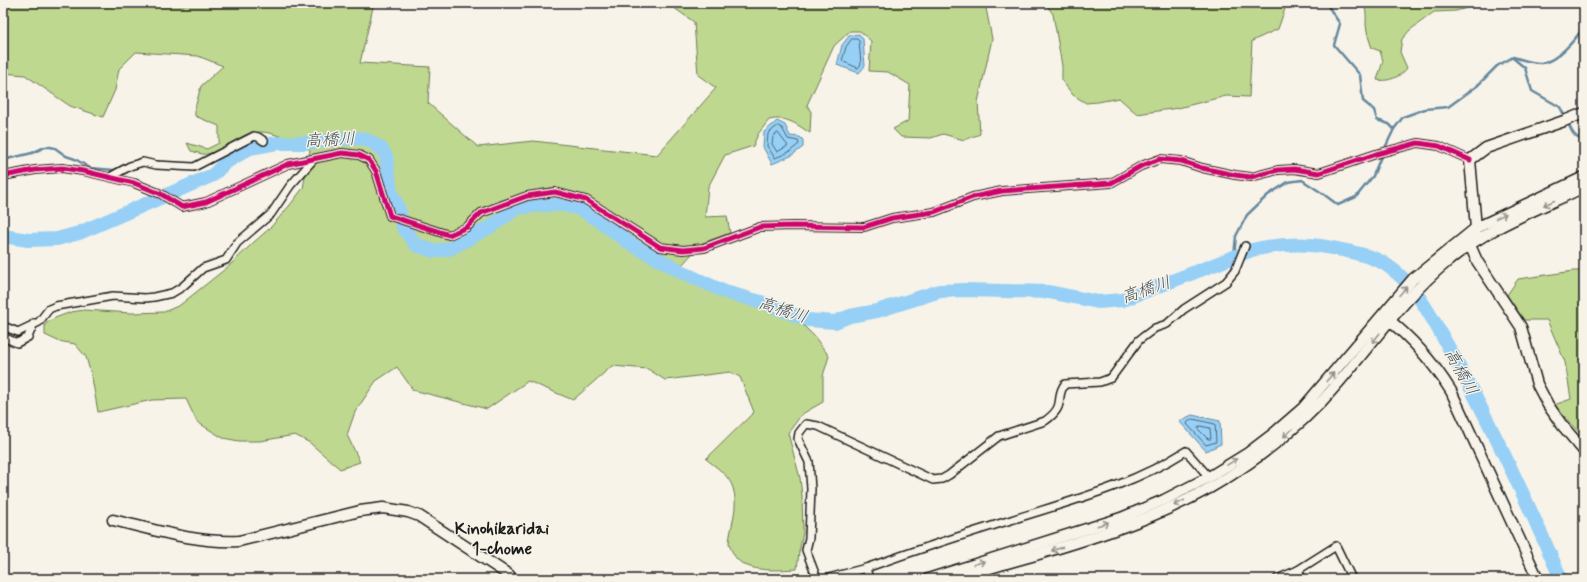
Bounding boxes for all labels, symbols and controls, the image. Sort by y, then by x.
water label: 高橋川 [304,128,356,152]
one-way arrow [1543,200,1555,207]
one-way arrow [1495,212,1507,219]
water label: 高橋川 [1118,271,1174,309]
one-way arrow [1398,285,1407,296]
water label: 高橋川 [755,292,811,328]
one-way arrow [1371,332,1380,343]
water label: 高橋川 [1439,344,1483,400]
one-way arrow [1325,372,1334,382]
one-way arrow [1283,429,1293,438]
one-way arrow [1226,458,1238,466]
one-way arrow [1173,500,1185,507]
district label: Kinohikaridai 1-chome [455,518,549,560]
one-way arrow [1096,520,1109,527]
one-way arrow [1051,546,1064,553]
one-way arrow [972,559,985,566]

